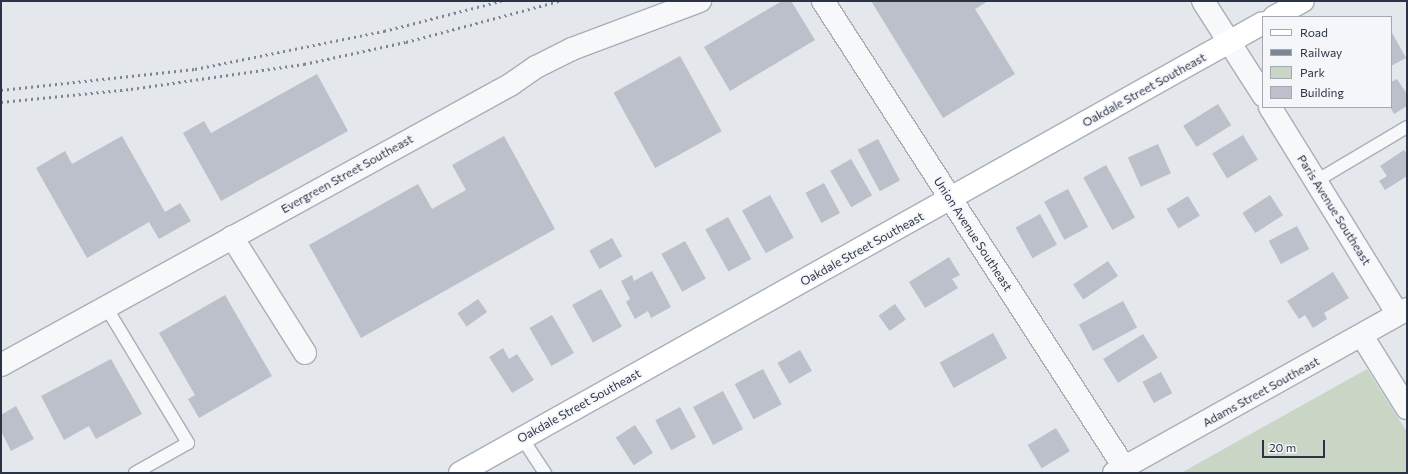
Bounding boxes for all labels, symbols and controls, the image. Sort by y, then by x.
legend [1262,16,1392,108]
text: Road [1300,25,1328,39]
text: Railway [1300,45,1342,59]
street label: Oakdale Street Southeast [1080,50,1208,130]
text: Park [1300,65,1325,79]
text: Building [1300,85,1344,99]
street label: Evergreen Street Southeast [278,132,416,216]
street label: Paris Avenue Southeast [1294,152,1374,268]
street label: Union Avenue Southeast [931,174,1015,294]
street label: Oakdale Street Southeast [798,209,926,289]
street label: Adams Street Southeast [1200,354,1322,430]
street label: Oakdale Street Southeast [515,366,643,446]
scale bar [1264,432,1327,458]
text: 20 m [1269,440,1296,454]

